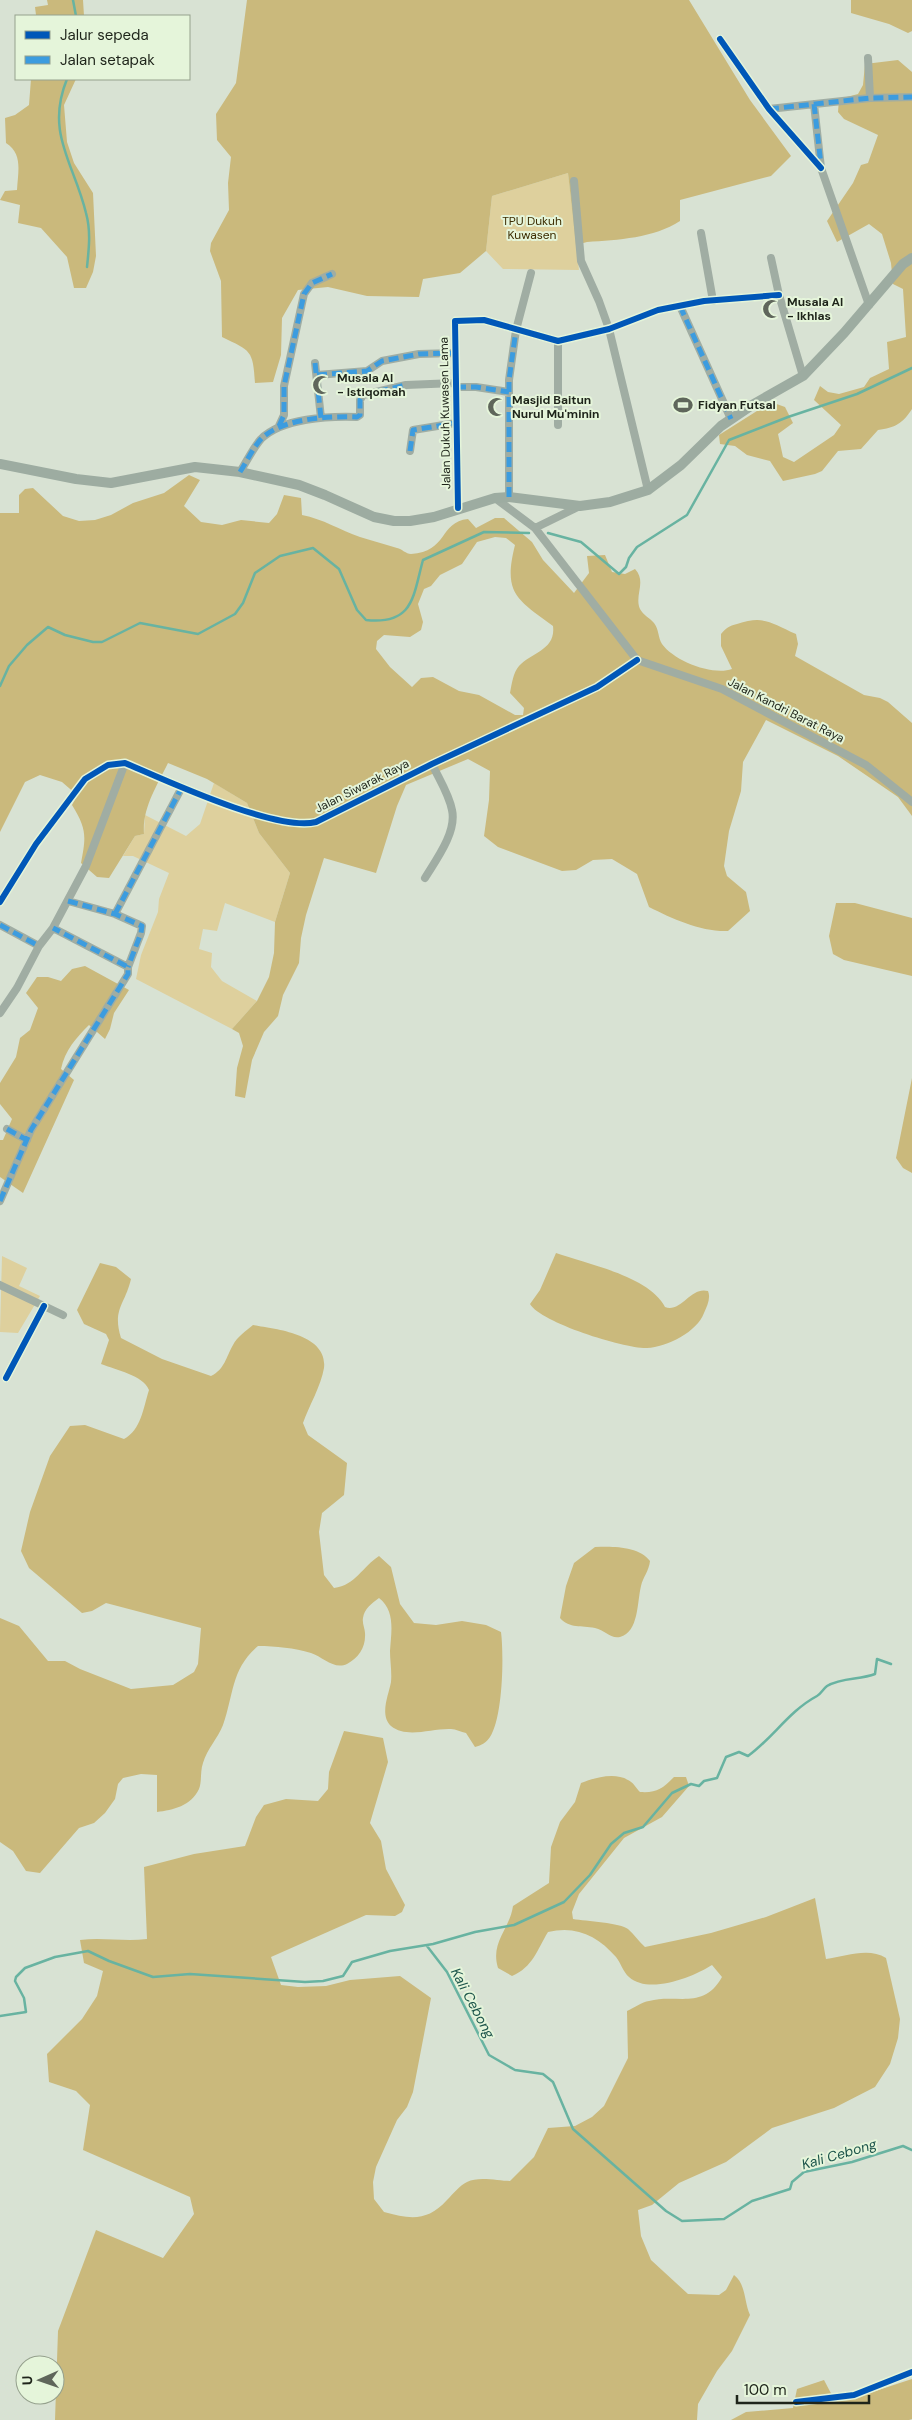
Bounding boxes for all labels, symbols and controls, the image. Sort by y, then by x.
legend [15,15,190,80]
text: Jalur sepeda [60,25,149,45]
text: Jalan setapak [60,50,155,70]
park label: TPU Dukuh Kuwasen [502,213,562,243]
place label: Musala Al - Ikhlas [787,294,843,324]
mosque icon: Musala Al - Ikhlas [761,298,783,320]
street label: Jalan Dukuh Kuwasen Lama [436,337,454,489]
place label: Musala Al - Istiqomah [337,370,406,400]
mosque icon: Musala Al - Istiqomah [311,374,333,396]
place label: Masjid Baitun Nurul Mu'minin [512,392,600,422]
sports icon: Fidyan Futsal [672,394,694,416]
mosque icon: Masjid Baitun Nurul Mu'minin [486,396,508,418]
place label: Fidyan Futsal [698,397,776,413]
street label: Jalan Kandri Barat Raya [725,674,847,746]
street label: Jalan Siwarak Raya [312,755,412,817]
water label: Kali Cebong [447,1965,499,2041]
water label: Kali Cebong [800,2135,879,2173]
north arrow [15,2355,65,2405]
scale bar [737,2372,870,2404]
text: U [18,2375,36,2386]
text: 100 m [744,2380,787,2400]

